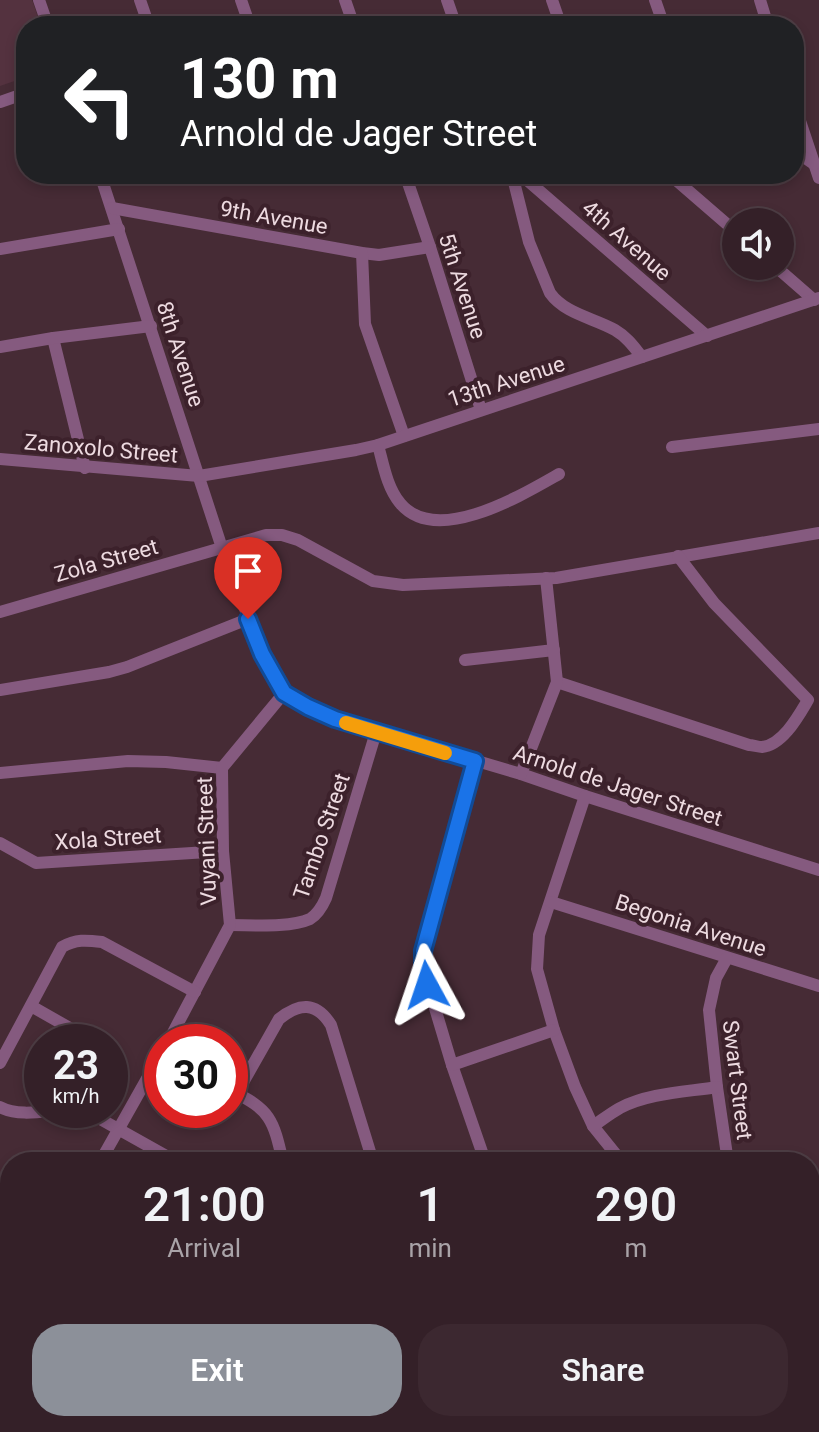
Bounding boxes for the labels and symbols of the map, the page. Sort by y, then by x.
street label: 4th Avenue [577,195,676,286]
street label: 9th Avenue [218,196,330,239]
street label: 5th Avenue [434,230,491,342]
street label: 8th Avenue [152,298,209,410]
street label: 13th Avenue [445,351,568,412]
street label: Zanoxolo Street [23,429,179,468]
street label: Zola Street [52,534,161,587]
pin [214,537,282,619]
street label: Arnold de Jager Street [510,740,726,831]
street label: Tambo Street [288,770,355,902]
street label: Vuyani Street [192,776,221,906]
street label: Xola Street [54,822,162,855]
street label: Begonia Avenue [612,889,769,962]
position arrow [385,943,469,1027]
street label: Swart Street [718,1019,757,1141]
speed limit sign: 30 [144,1024,248,1128]

